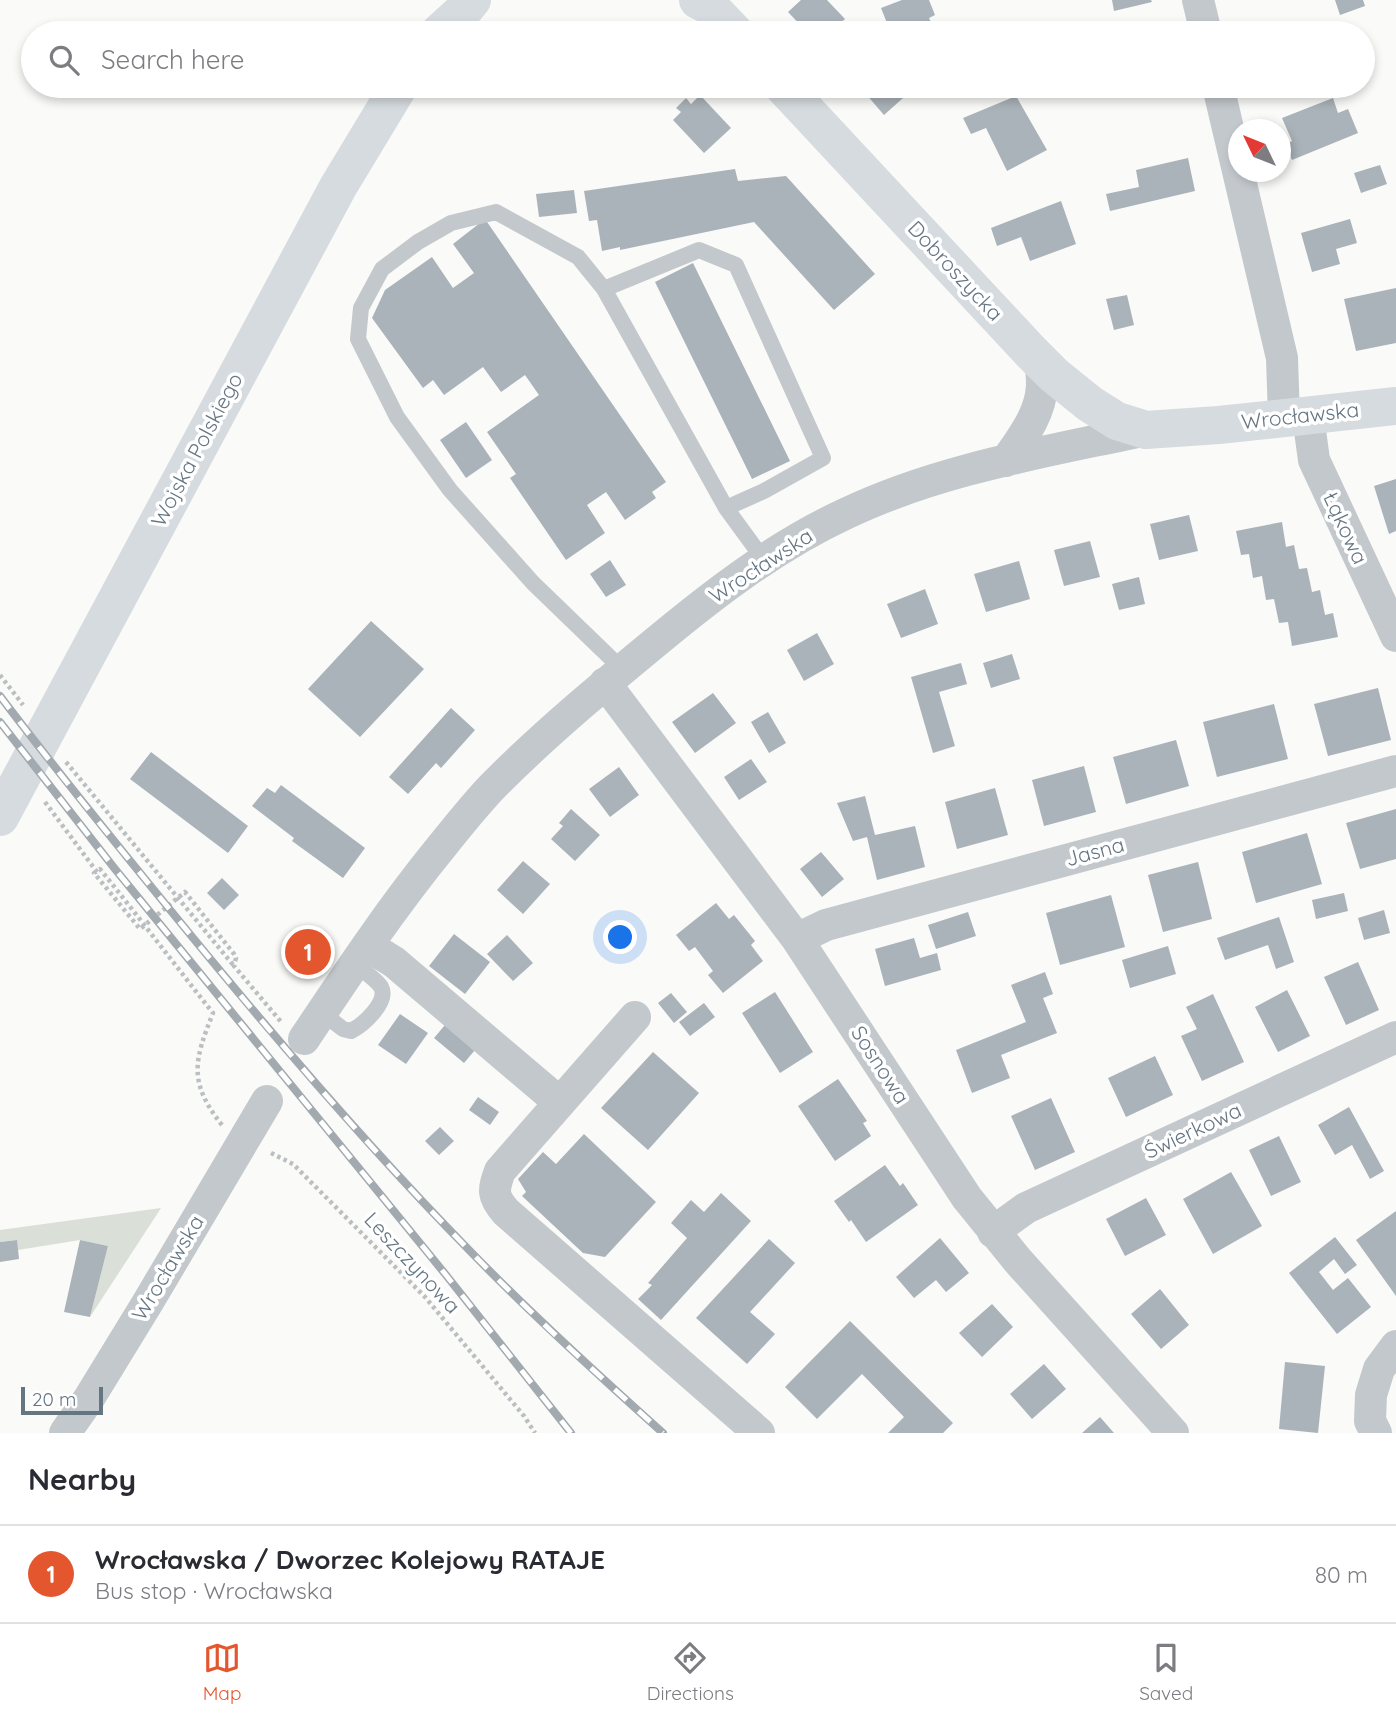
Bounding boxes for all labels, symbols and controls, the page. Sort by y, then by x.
search box [21,21,1375,98]
icon: search [45,41,83,79]
text: Search here [101,43,245,76]
north arrow [1228,119,1291,182]
street label: Dobroszycka [903,215,1009,326]
street label: Wojska Polskiego [145,368,248,531]
street label: Wrocławska [1240,396,1360,434]
street label: Łąkowa [1318,487,1374,568]
street label: Wrocławska [704,522,817,608]
street label: Jasna [1063,831,1127,871]
your location [603,920,637,954]
pin: 1 [285,926,331,978]
street label: Sosnowa [846,1021,916,1108]
street label: Świerkowa [1140,1096,1245,1164]
street label: Leszczynowa [359,1206,466,1318]
street label: Wrocławska [126,1210,209,1325]
scale bar [21,1384,103,1416]
text: 20 m [32,1387,76,1411]
text: Nearby [28,1460,136,1498]
text: Wrocławska / Dworzec Kolejowy RATAJE [95,1543,605,1576]
text: 1 [47,1560,55,1589]
text: 80 m [1315,1560,1368,1589]
text: Bus stop · Wrocławska [95,1576,333,1605]
tab: Map [203,1639,241,1705]
tab: Directions [647,1639,734,1705]
tab: Saved [1139,1639,1193,1705]

